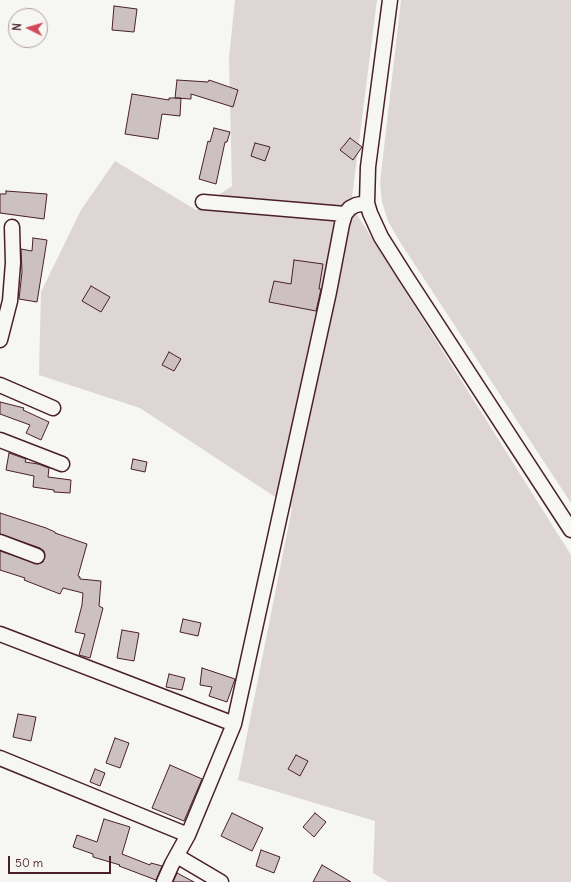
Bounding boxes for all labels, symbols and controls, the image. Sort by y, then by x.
north arrow [8,8,48,48]
text: N [10,23,24,31]
scale bar [10,848,113,874]
text: 50 m [15,855,43,870]

